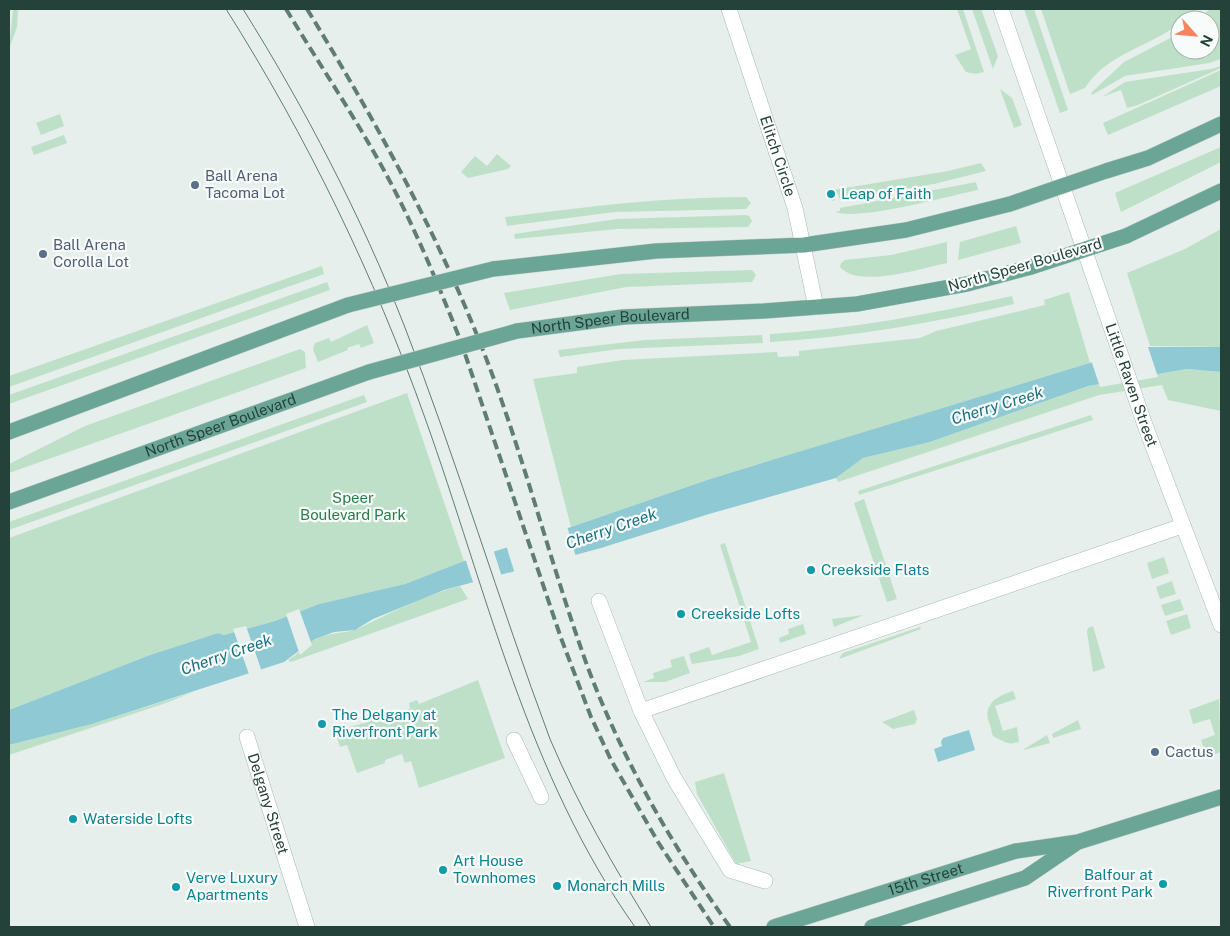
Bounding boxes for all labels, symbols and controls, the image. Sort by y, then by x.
north arrow [1170,10,1220,60]
text: N [1197,32,1216,49]
street label: Elitch Circle [757,113,800,198]
place label: Ball Arena Tacoma Lot [205,167,285,201]
marker: Ball Arena Tacoma Lot [189,179,201,191]
place label: Leap of Faith [841,185,931,202]
marker: Leap of Faith [825,188,837,200]
street label: North Speer Boulevard [946,234,1104,295]
place label: Ball Arena Corolla Lot [53,236,129,270]
marker: Ball Arena Corolla Lot [37,248,49,260]
street label: North Speer Boulevard [530,305,690,337]
street label: Little Raven Street [1102,321,1161,449]
water label: Cherry Creek [949,382,1046,428]
street label: North Speer Boulevard [143,390,298,460]
park label: Speer Boulevard Park [300,489,406,523]
water label: Cherry Creek [563,504,660,553]
place label: Creekside Flats [821,561,929,578]
marker: Creekside Flats [805,564,817,576]
place label: Creekside Lofts [691,605,800,622]
marker: Creekside Lofts [675,608,687,620]
water label: Cherry Creek [178,630,275,679]
place label: The Delgany at Riverfront Park [332,706,438,740]
marker: The Delgany at Riverfront Park [316,718,328,730]
place label: Cactus [1165,743,1213,760]
marker: Cactus [1149,746,1161,758]
street label: Delgany Street [245,751,293,856]
place label: Waterside Lofts [83,810,192,827]
marker: Waterside Lofts [67,813,79,825]
place label: Art House Townhomes [453,852,536,886]
street label: 15th Street [886,859,965,899]
marker: Art House Townhomes [437,864,449,876]
place label: Balfour at Riverfront Park [1047,866,1153,900]
place label: Verve Luxury Apartments [186,869,278,903]
place label: Monarch Mills [567,877,665,894]
marker: Balfour at Riverfront Park [1157,878,1169,890]
marker: Monarch Mills [551,880,563,892]
marker: Verve Luxury Apartments [170,881,182,893]

